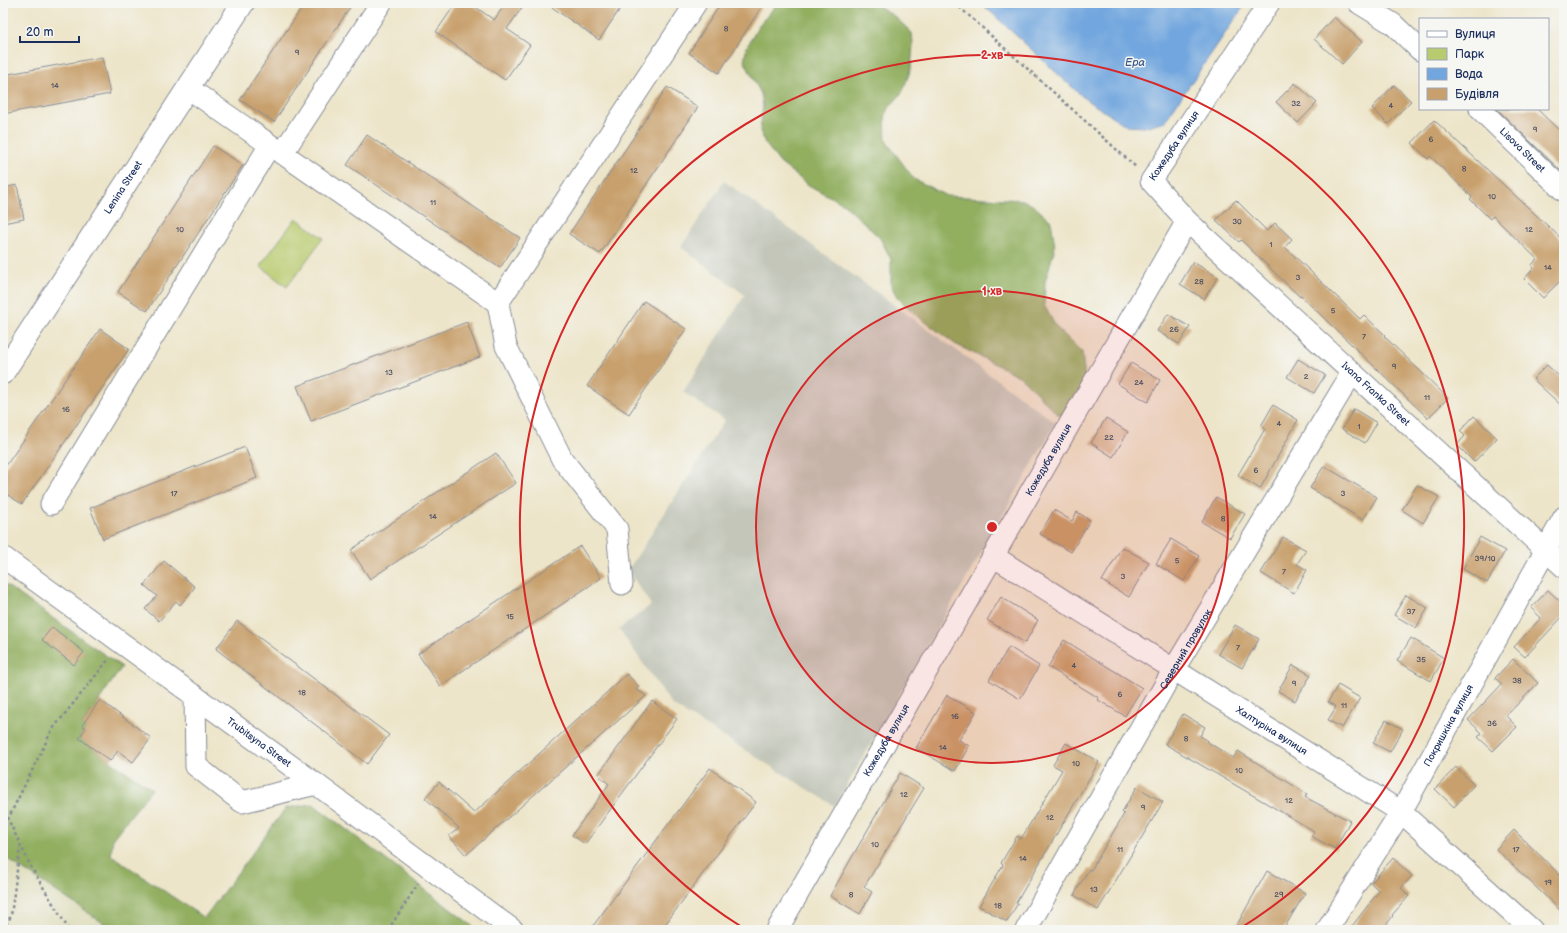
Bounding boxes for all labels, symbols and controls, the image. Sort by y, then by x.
scale bar [20,18,79,44]
legend [1419,18,1549,110]
house number: 8 [724,24,729,33]
text: 20 m [26,25,53,40]
text: Вулиця [1455,27,1496,42]
text: Парк [1455,47,1485,62]
house number: 9 [295,48,300,57]
text: 2 хв [981,48,1004,63]
water label: Ера [1125,56,1145,69]
text: Вода [1455,67,1483,82]
house number: 14 [51,81,59,90]
text: Будівля [1455,87,1499,102]
house number: 32 [1291,99,1301,108]
house number: 4 [1389,101,1394,110]
street label: Кожедуба вулиця [1147,108,1202,183]
street label: Lisova Street [1497,125,1548,175]
house number: 9 [1533,125,1538,134]
house number: 6 [1429,135,1434,144]
street label: Lenina Street [102,159,145,216]
house number: 8 [1462,164,1467,173]
house number: 12 [630,166,638,175]
house number: 10 [1488,192,1496,201]
house number: 11 [430,198,436,207]
house number: 30 [1232,217,1242,226]
house number: 10 [176,225,184,234]
house number: 12 [1525,225,1533,234]
house number: 1 [1269,240,1273,249]
house number: 14 [1544,263,1552,272]
house number: 3 [1296,273,1301,282]
house number: 28 [1194,277,1204,286]
text: 1 хв [982,284,1003,299]
house number: 5 [1331,306,1336,315]
house number: 26 [1169,325,1179,334]
house number: 7 [1362,332,1366,341]
street label: Ivana Franka Street [1339,360,1412,428]
house number: 9 [1392,362,1397,371]
house number: 13 [385,368,393,377]
house number: 2 [1304,372,1309,381]
house number: 24 [1134,378,1144,387]
house number: 11 [1424,393,1430,402]
house number: 16 [62,405,70,414]
house number: 4 [1277,419,1282,428]
street label: Кожедуба вулиця [1023,421,1075,498]
house number: 1 [1357,422,1361,431]
house number: 22 [1104,433,1114,442]
house number: 6 [1254,466,1259,475]
house number: 17 [170,489,178,498]
house number: 3 [1341,489,1346,498]
house number: 14 [429,512,437,521]
house number: 8 [1221,514,1226,523]
centre of rings [985,520,999,534]
house number: 39/10 [1475,554,1496,563]
house number: 5 [1175,556,1180,565]
house number: 7 [1282,567,1286,576]
house number: 3 [1121,572,1126,581]
street label: Северний провулок [1158,607,1215,692]
house number: 37 [1407,607,1415,616]
house number: 15 [506,612,514,621]
house number: 7 [1236,643,1240,652]
house number: 35 [1416,655,1426,664]
house number: 4 [1072,661,1077,670]
house number: 38 [1512,676,1522,685]
house number: 9 [1292,679,1297,688]
street label: Покришкіна вулиця [1421,682,1476,769]
house number: 18 [298,688,306,697]
house number: 6 [1118,690,1123,699]
house number: 11 [1341,701,1347,710]
street label: Кожедуба вулиця [861,702,912,779]
street label: Халтуріна вулиця [1234,704,1310,758]
house number: 16 [951,712,959,721]
street label: Trubitsyna Street [224,715,293,770]
house number: 36 [1487,719,1497,728]
house number: 8 [1184,734,1189,743]
house number: 14 [939,743,947,752]
house number: 10 [1072,759,1080,768]
house number: 10 [1235,766,1243,775]
house number: 12 [900,790,908,799]
house number: 12 [1285,796,1293,805]
house number: 9 [1141,803,1146,812]
house number: 12 [1046,813,1054,822]
house number: 10 [871,840,879,849]
house number: 11 [1117,845,1123,854]
house number: 17 [1512,845,1520,854]
house number: 14 [1019,854,1027,863]
house number: 19 [1544,878,1552,887]
house number: 13 [1090,885,1098,894]
house number: 8 [849,890,854,899]
house number: 29 [1274,890,1284,899]
house number: 18 [994,901,1002,910]

